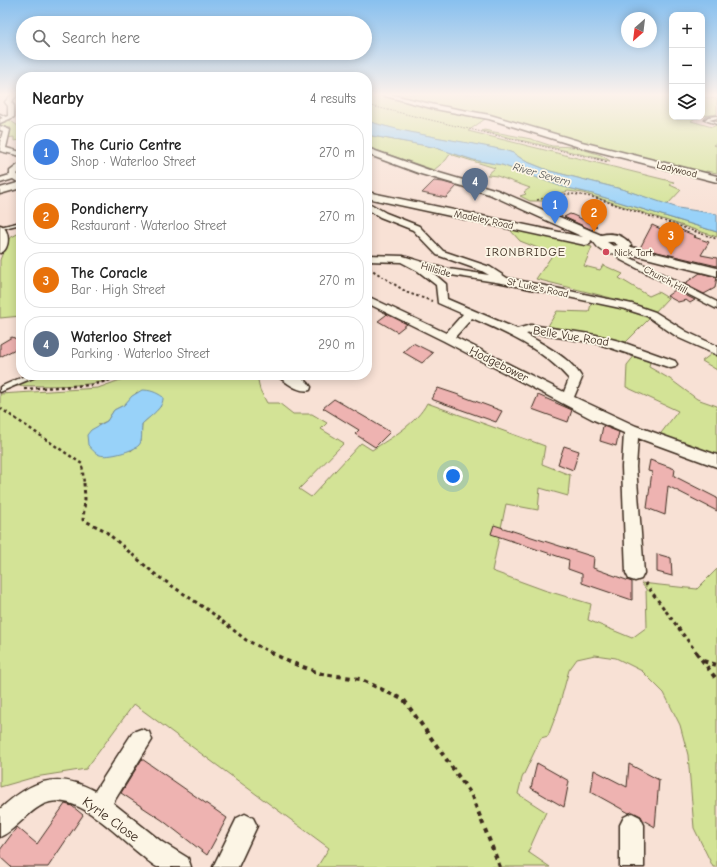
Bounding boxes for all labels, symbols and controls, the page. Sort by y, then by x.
north arrow [621,12,657,48]
map controls [669,12,705,120]
button: + [669,12,705,48]
search box [16,16,372,60]
icon: search [30,27,52,49]
text: Search here [62,29,140,47]
button: − [669,48,705,84]
button: layers [669,84,705,120]
text: Nearby [32,89,83,108]
text: 4 results [310,91,356,106]
text: The Curio Centre [71,136,181,154]
text: 1 [43,145,49,160]
text: 270 m [319,145,355,160]
text: Shop · Waterloo Street [71,154,196,169]
street label: Ladywood [655,159,698,181]
water label: River Severn [512,160,572,189]
pin: 4 [462,168,488,201]
pin: 1 [542,191,568,224]
pin: 2 [581,199,607,232]
text: Pondicherry [71,200,148,218]
street label: Madeley Road [453,208,515,232]
text: 2 [43,209,49,224]
text: 270 m [319,209,355,224]
text: Restaurant · Waterloo Street [71,218,226,233]
pin: 3 [658,222,684,255]
district label: IRONBRIDGE [486,245,566,259]
marker: Nick Tart [601,247,611,257]
place label: Nick Tart [614,247,653,259]
street label: Hillside [419,260,452,280]
street label: Church Hill [642,263,689,296]
text: The Coracle [71,264,147,282]
text: 3 [43,273,49,288]
text: 270 m [319,273,355,288]
street label: St Luke's Road [506,276,570,300]
text: Bar · High Street [71,282,165,297]
street label: Belle Vue Road [532,323,610,349]
text: Waterloo Street [71,328,171,346]
text: 4 [43,337,49,352]
text: 290 m [318,337,355,352]
street label: Hodgebower [467,343,531,385]
text: Parking · Waterloo Street [71,346,210,361]
your location [443,466,463,486]
street label: Kyrle Close [79,793,142,846]

